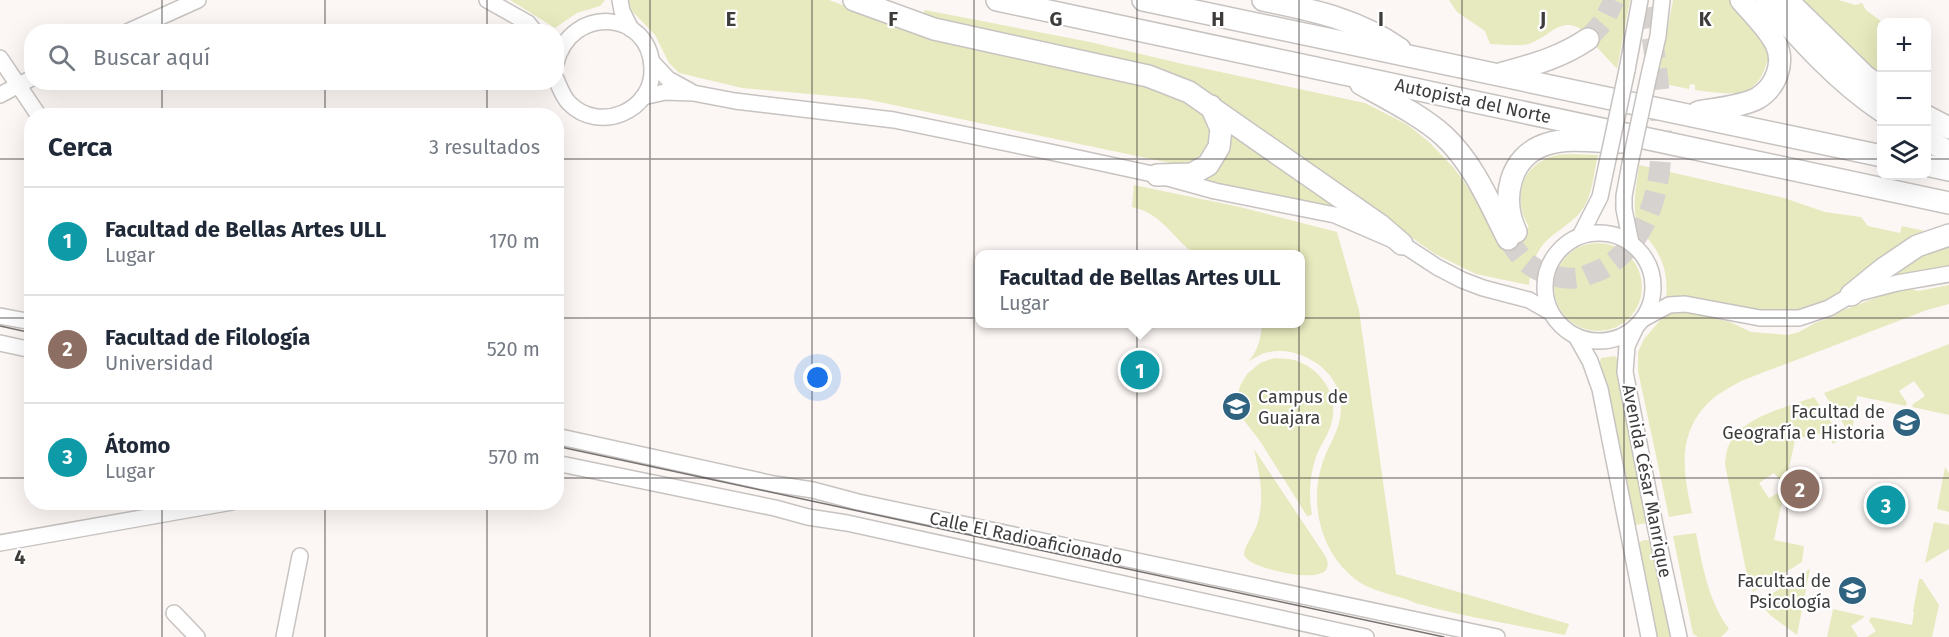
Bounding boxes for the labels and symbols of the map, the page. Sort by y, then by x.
text: E [726,7,736,31]
text: F [888,7,898,31]
text: G [1050,7,1062,31]
text: H [1211,7,1225,31]
text: I [1378,7,1384,31]
text: J [1539,7,1546,31]
text: K [1699,7,1712,31]
street label: Autopista del Norte [1393,74,1553,128]
pin: 1 [1120,348,1160,392]
your location [803,363,832,392]
street label: Avenida César Manrique [1617,382,1677,580]
place label: Campus de Guajara [1258,386,1348,429]
school or university icon: Campus de Guajara [1221,391,1253,423]
place label: Facultad de Geografía e Historia [1722,401,1885,444]
school or university icon: Facultad de Geografía e Historia [1890,406,1922,438]
pin: 2 [1780,466,1820,512]
pin: 3 [1866,482,1906,528]
street label: Calle El Radioaficionado [927,507,1125,569]
text: 4 [14,545,26,569]
place label: Facultad de Psicología [1737,570,1831,613]
school or university icon: Facultad de Psicología [1836,575,1868,607]

